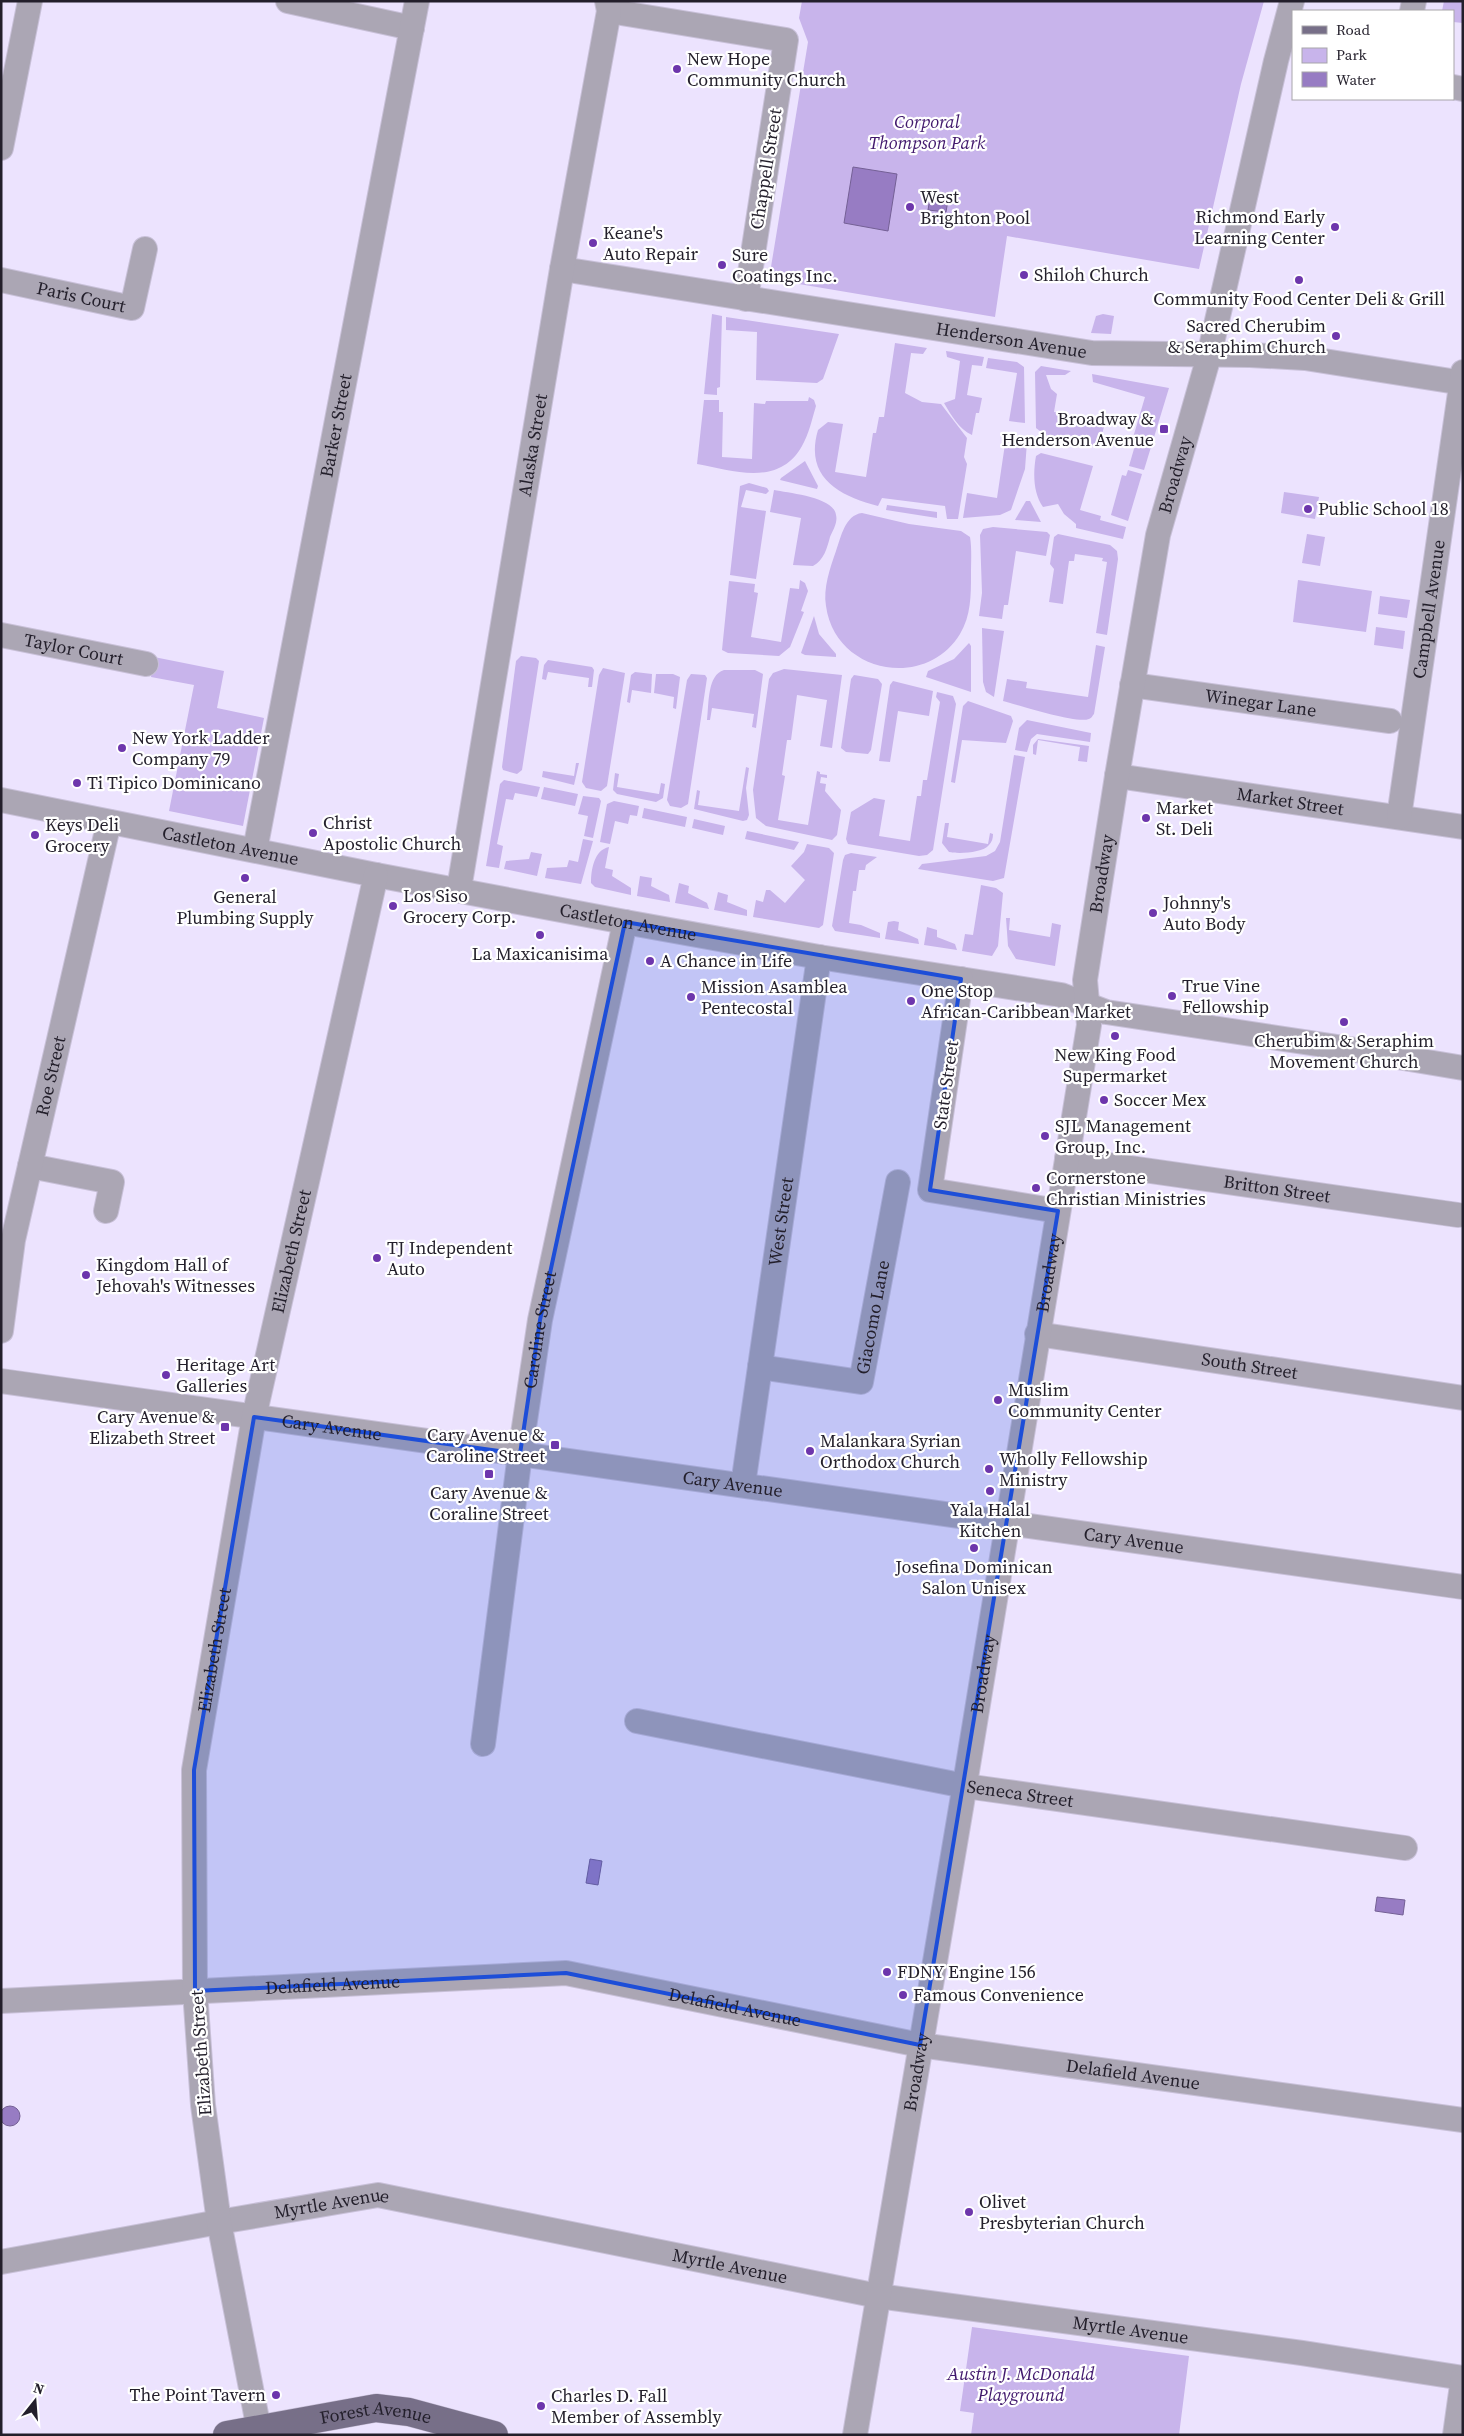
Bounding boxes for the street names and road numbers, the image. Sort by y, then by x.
street label: Chappell Street [744,106,787,231]
street label: Paris Court [35,275,128,318]
street label: Henderson Avenue [934,315,1089,364]
street label: Barker Street [313,372,358,479]
street label: Alaska Street [511,392,553,498]
street label: Broadway [1152,432,1198,516]
street label: Campbell Avenue [1406,538,1451,680]
street label: Taylor Court [22,627,126,671]
street label: Winegar Lane [1204,682,1318,723]
street label: Market Street [1235,781,1345,821]
street label: Castleton Avenue [160,820,301,871]
street label: Broadway [1083,832,1120,915]
street label: Castleton Avenue [558,897,699,947]
street label: Roe Street [29,1033,71,1118]
street label: State Street [927,1039,964,1131]
street label: Britton Street [1222,1169,1332,1209]
street label: West Street [762,1175,799,1268]
street label: Elizabeth Street [265,1187,317,1316]
street label: Broadway [1029,1231,1067,1314]
street label: Giacomo Lane [850,1258,895,1376]
street label: Caroline Street [517,1268,562,1390]
street label: South Street [1200,1346,1300,1385]
street label: Cary Avenue [280,1408,383,1447]
street label: Cary Avenue [681,1464,784,1503]
street label: Cary Avenue [1082,1521,1186,1560]
street label: Elizabeth Street [191,1586,237,1714]
street label: Broadway [964,1632,1001,1715]
street label: Seneca Street [965,1773,1075,1813]
street label: Delafield Avenue [265,1968,401,2000]
street label: Delafield Avenue [666,1981,804,2033]
street label: Elizabeth Street [184,1989,217,2117]
street label: Broadway [897,2030,935,2113]
street label: Delafield Avenue [1065,2052,1202,2096]
street label: Myrtle Avenue [272,2182,392,2224]
street label: Myrtle Avenue [670,2242,790,2289]
street label: Myrtle Avenue [1071,2309,1190,2350]
street label: Forest Avenue [318,2395,435,2430]

